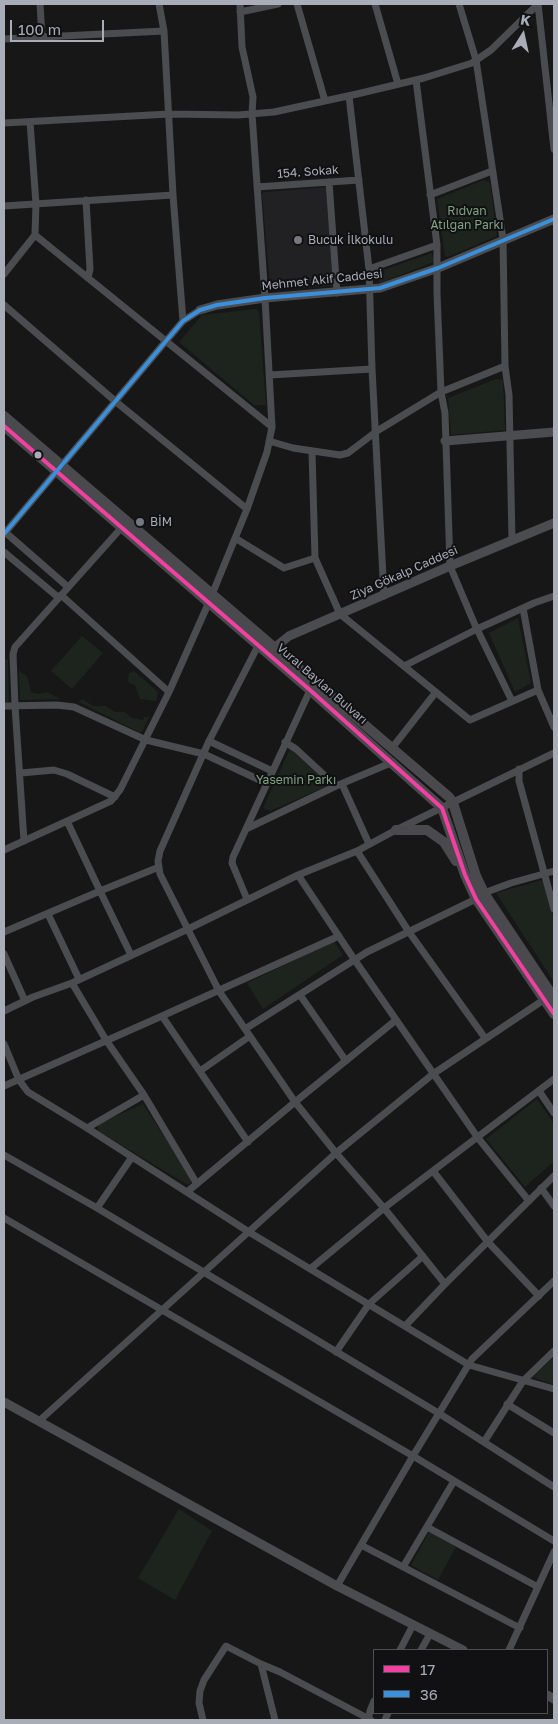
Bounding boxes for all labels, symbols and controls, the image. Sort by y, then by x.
scale bar [12,10,106,42]
north arrow [498,10,548,60]
text: K [519,10,532,29]
text: 100 m [18,20,61,38]
street label: 154. Sokak [277,163,339,181]
park label: Rıdvan Atılgan Parkı [430,204,504,232]
place label: Bucuk İlkokulu [308,233,393,247]
marker: Bucuk İlkokulu [292,234,304,246]
street label: Mehmet Akif Caddesi [261,266,383,294]
unlabelled marker [33,450,43,460]
place label: BİM [150,515,172,529]
marker: BİM [134,516,146,528]
street label: Ziya Gökalp Caddesi [348,543,460,603]
street label: Vural Baylan Bulvarı [274,641,370,727]
park label: Yasemin Parkı [256,773,336,787]
legend [373,1649,548,1714]
text: 17 [420,1660,435,1678]
text: 36 [420,1685,438,1703]

